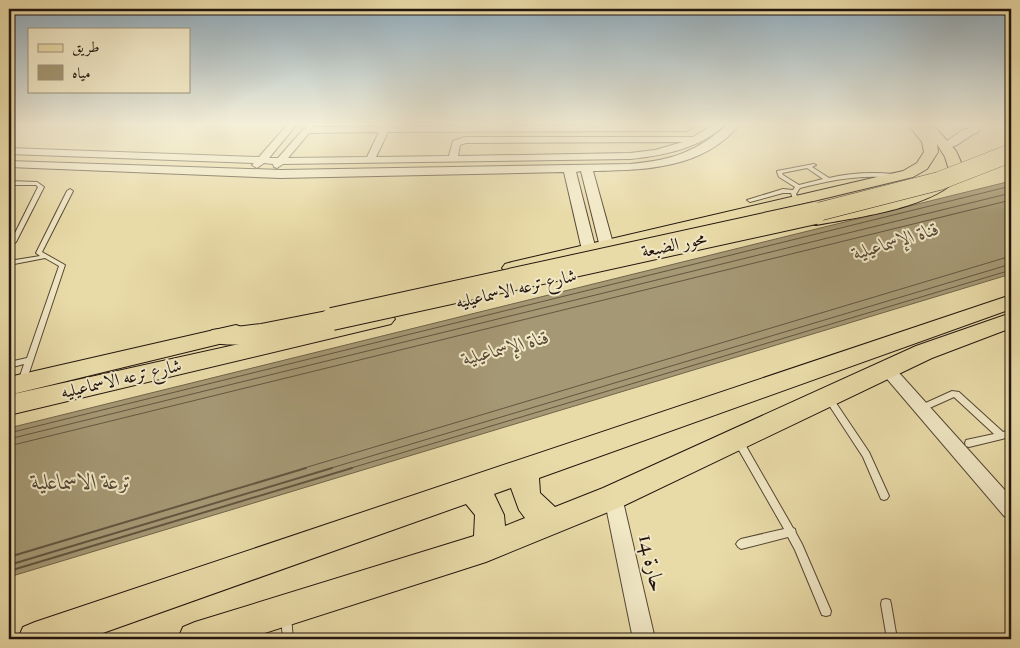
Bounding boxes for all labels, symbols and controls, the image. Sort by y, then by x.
legend [28,28,190,92]
text: طريق [72,38,99,57]
text: مياه [72,64,90,82]
water label: قناة الإسماعيلية [848,217,943,268]
street label: محور الضبعة [640,228,709,262]
street label: شارع ترعه الاسماعيليه [453,265,580,317]
water label: قناة الإسماعيلية [458,326,553,374]
street label: شارع ترعه الاسماعيليه [58,355,185,407]
water label: ترعة الاسماعلية [29,469,133,495]
street label: حارة 14 [634,532,670,594]

